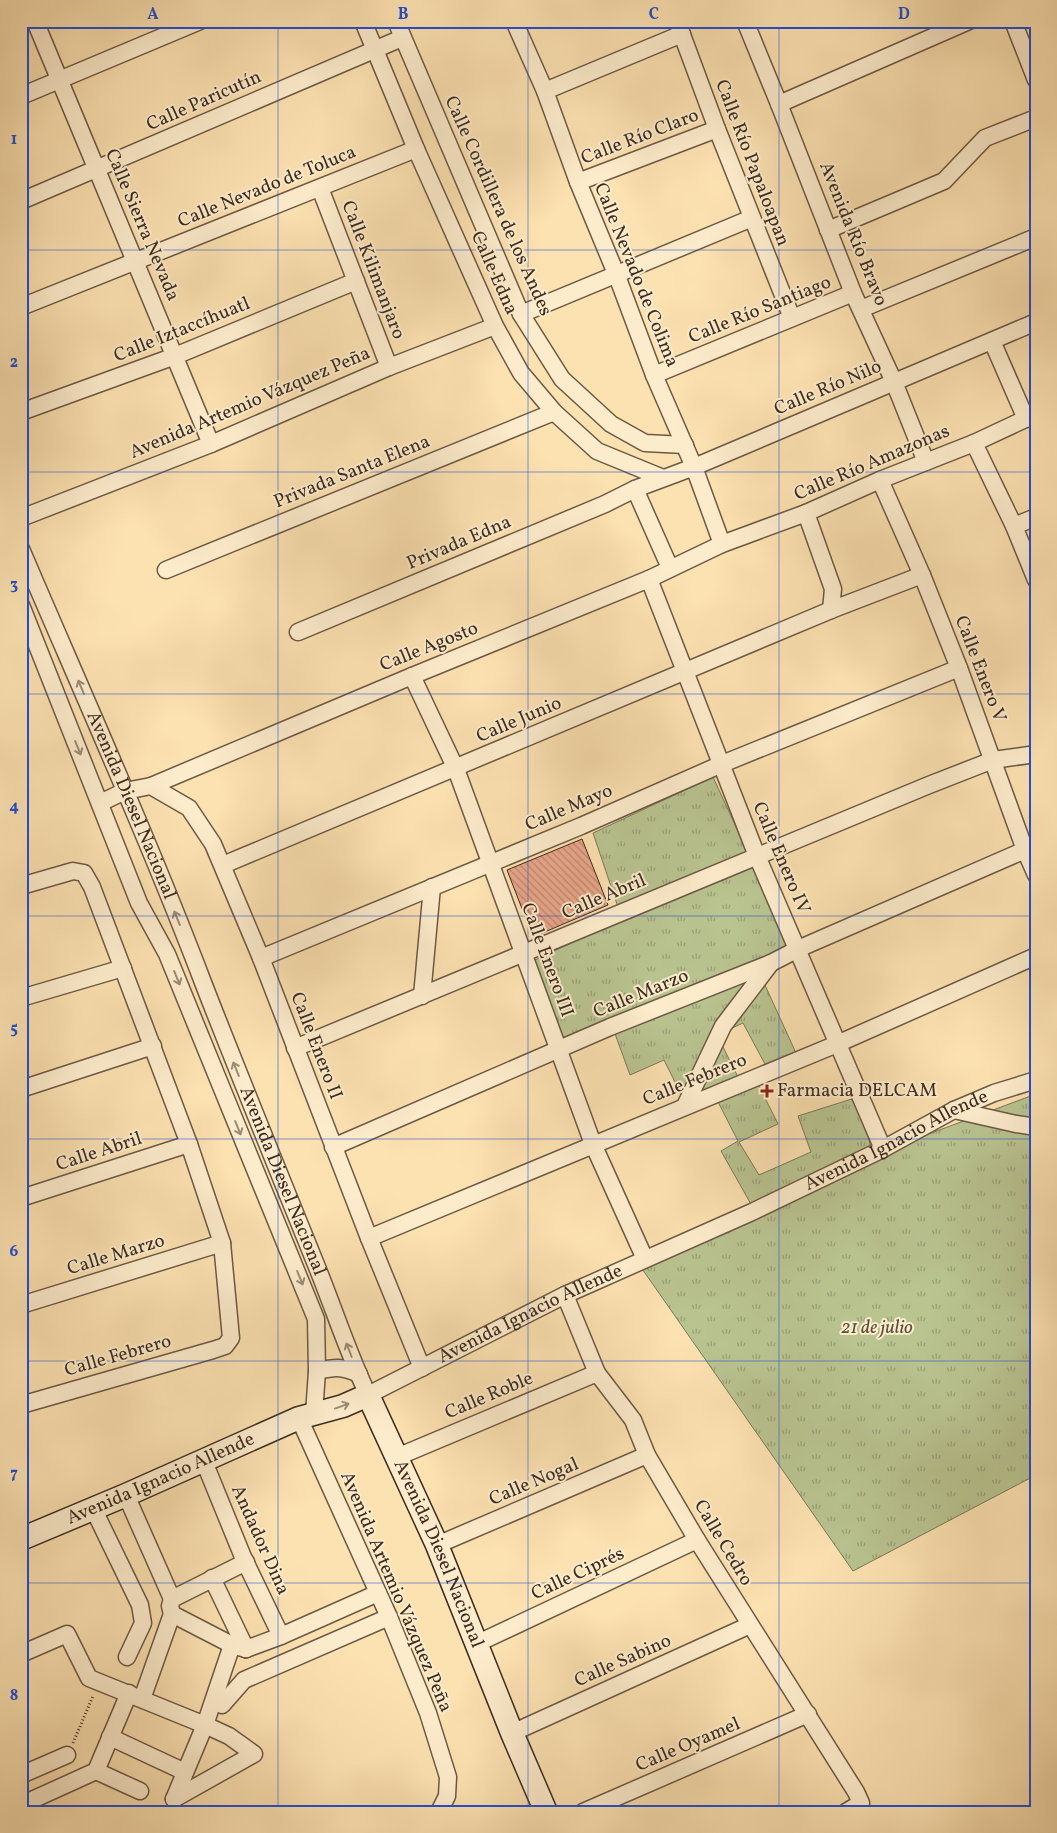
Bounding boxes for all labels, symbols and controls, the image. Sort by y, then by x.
text: A [147,4,159,26]
text: B [398,4,409,26]
text: C [649,4,659,26]
text: D [898,4,910,26]
street label: Calle Paricutín [142,64,266,138]
street label: Calle Río Papaloapan [708,76,796,250]
street label: Calle Cordillera de los Andes [438,92,558,320]
street label: Calle Río Claro [577,103,703,171]
text: 1 [11,129,17,151]
street label: Calle Nevado de Toluca [174,139,360,235]
street label: Calle Sierra Nevada [98,145,186,305]
street label: Avenida Río Bravo [812,158,894,310]
street label: Calle Nevado de Colima [587,179,685,371]
street label: Calle Kilimanjaro [335,197,411,343]
street label: Calle Edna [464,227,524,319]
street label: Calle Río Santiago [685,270,835,350]
street label: Calle Iztaccíhuatl [110,291,254,369]
street label: Avenida Artemio Vázquez Peña [126,340,374,466]
text: 2 [10,352,18,374]
street label: Calle Río Nilo [770,354,886,422]
street label: Calle Río Amazonas [790,418,954,508]
street label: Privada Santa Elena [270,429,434,515]
street label: Privada Edna [403,509,515,577]
text: 3 [10,574,18,596]
street label: Calle Enero V [948,612,1012,726]
street label: Calle Agosto [376,615,482,679]
one-way arrow [75,680,85,695]
street label: Calle Junio [472,690,566,750]
street label: Avenida Diesel Nacional [80,707,182,904]
one-way arrow [74,740,84,755]
street label: Calle Mayo [521,778,617,838]
text: 4 [9,796,19,818]
street label: Calle Enero IV [746,798,816,918]
street label: Calle Abril [558,867,650,926]
street label: Calle Enero III [514,899,580,1021]
one-way arrow [172,911,181,926]
street label: Calle Marzo [589,963,693,1025]
one-way arrow [172,970,182,985]
street label: Calle Enero II [284,989,348,1103]
text: 5 [10,1018,18,1040]
street label: Calle Febrero [639,1047,751,1113]
one-way arrow [231,1062,240,1077]
place label: Farmacia DELCAM [777,1078,937,1104]
street label: Avenida Diesel Nacional [232,1083,332,1280]
street label: Avenida Ignacio Allende [800,1084,992,1198]
marker: Farmacia DELCAM [761,1085,773,1097]
one-way arrow [234,1120,243,1135]
street label: Calle Abril [53,1126,146,1178]
street label: Calle Marzo [64,1228,168,1282]
text: 6 [10,1241,19,1263]
street label: Avenida Ignacio Allende [434,1258,627,1370]
one-way arrow [296,1271,305,1286]
park label: 21 de julio [841,1315,913,1341]
street label: Calle Febrero [61,1328,175,1384]
one-way arrow [344,1343,353,1358]
street label: Calle Roble [441,1366,537,1426]
one-way arrow [334,1401,349,1410]
street label: Avenida Ignacio Allende [63,1426,259,1531]
street label: Calle Nogal [485,1451,583,1513]
street label: Avenida Diesel Nacional [387,1456,490,1652]
text: 7 [10,1463,18,1485]
street label: Avenida Artemio Vázquez Peña [333,1468,459,1716]
street label: Andador Dina [224,1481,296,1599]
street label: Calle Cedro [687,1495,759,1591]
street label: Calle Ciprés [527,1541,629,1607]
street label: Calle Sabino [570,1628,676,1694]
text: 8 [10,1685,18,1707]
street label: Calle Oyamel [632,1711,745,1779]

